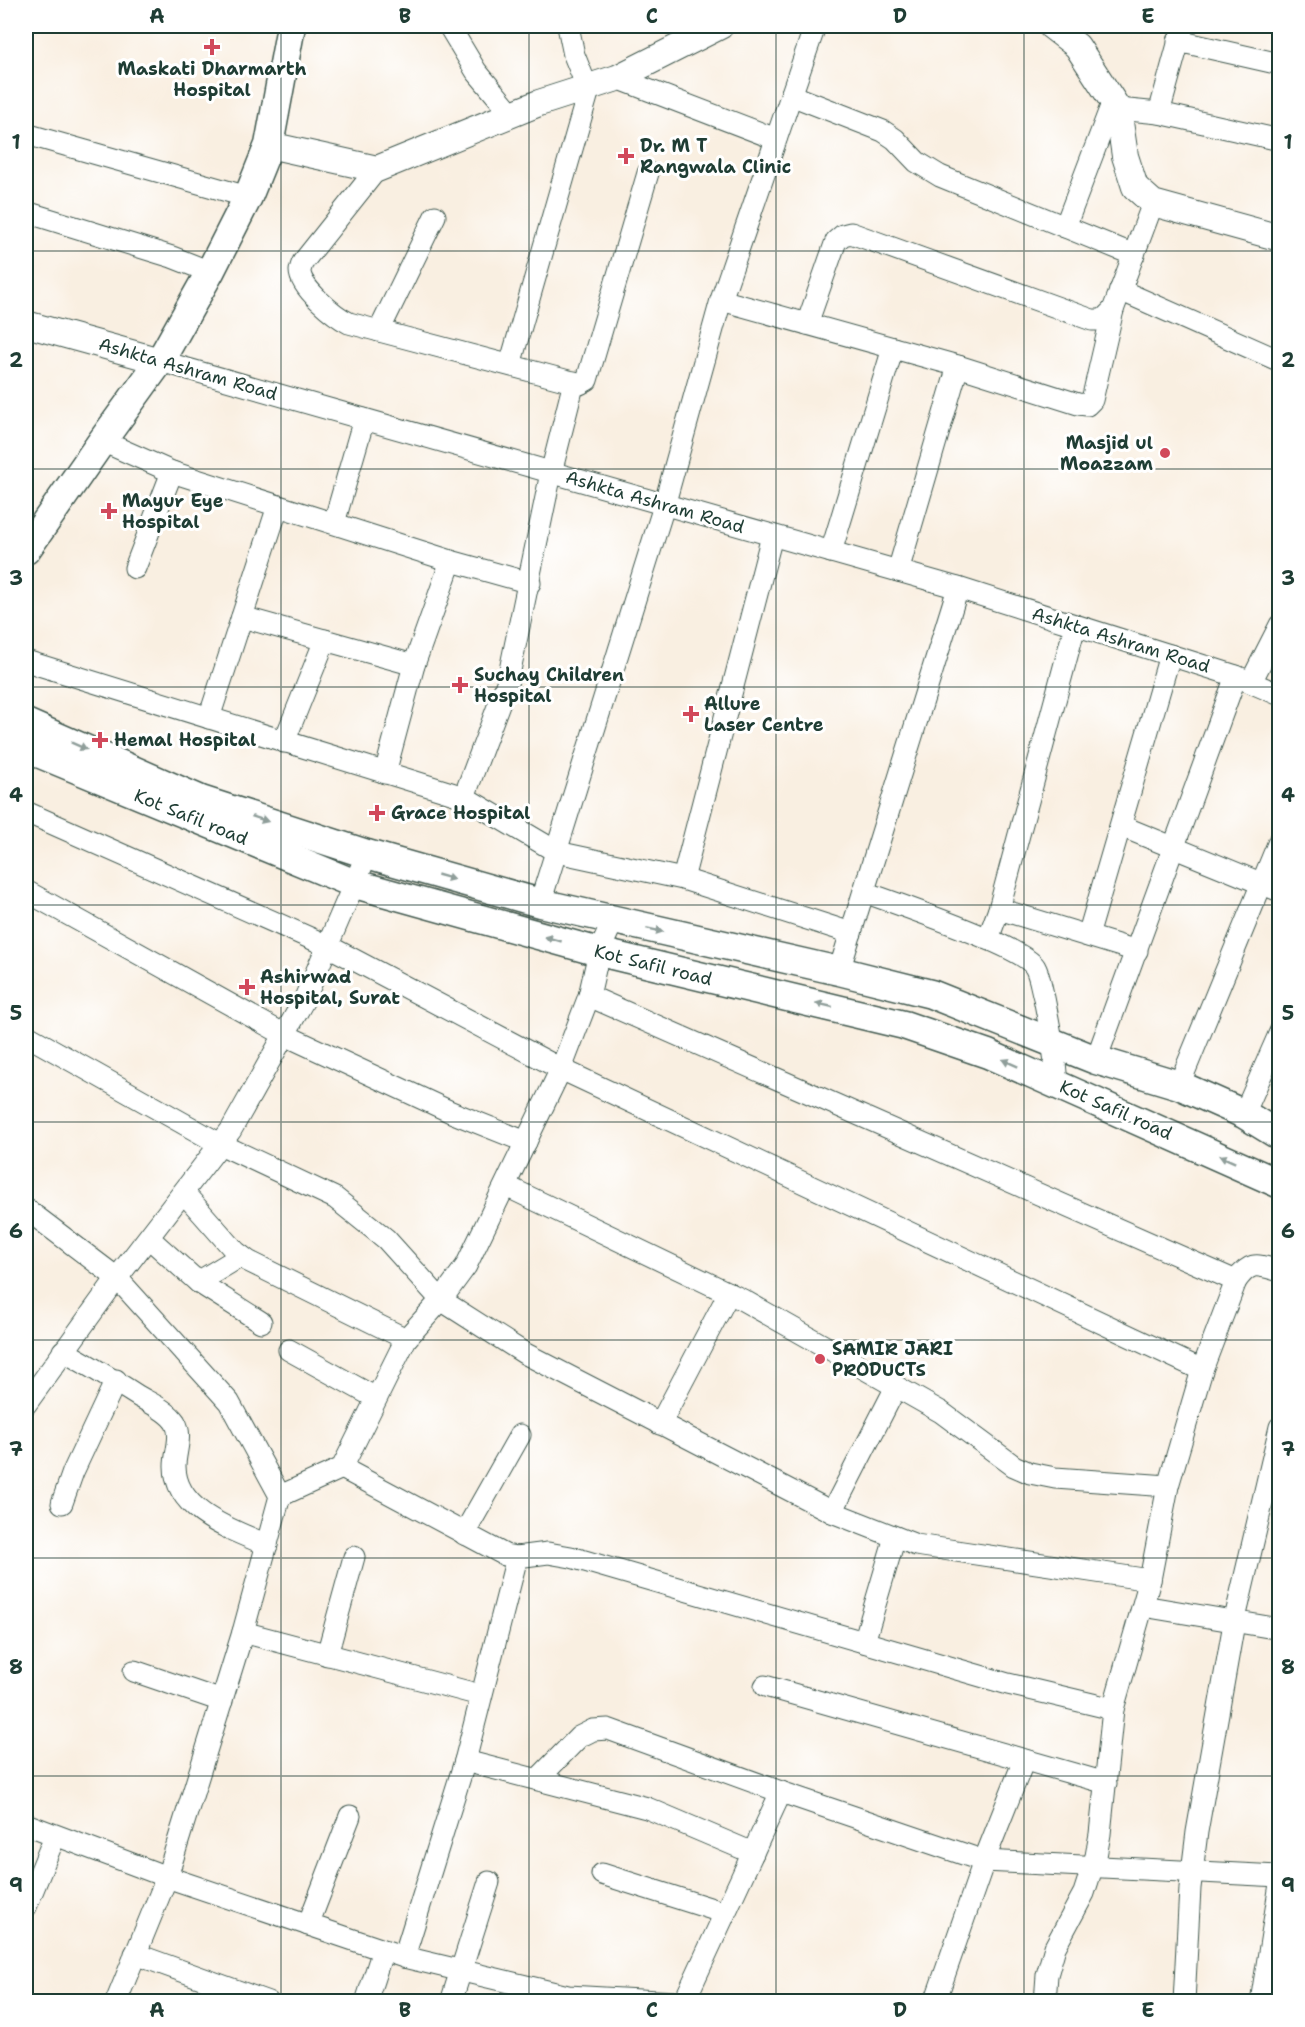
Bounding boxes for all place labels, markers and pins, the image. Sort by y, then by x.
marker: Maskati Dharmarth Hospital [203,38,221,56]
place label: Maskati Dharmarth Hospital [117,57,307,102]
place label: Dr. M T Rangwala Clinic [640,134,791,179]
marker: Dr. M T Rangwala Clinic [617,147,635,165]
place label: Masjid ul Moazzam [1060,431,1154,476]
marker: Masjid ul Moazzam [1158,446,1172,460]
place label: Mayur Eye Hospital [122,489,224,534]
marker: Mayur Eye Hospital [100,502,118,520]
place label: Suchay Children Hospital [474,663,624,708]
marker: Suchay Children Hospital [451,676,469,694]
place label: Allure Laser Centre [704,692,824,737]
marker: Allure Laser Centre [682,705,700,723]
place label: Hemal Hospital [114,728,256,752]
marker: Hemal Hospital [91,731,109,749]
place label: Grace Hospital [391,801,530,825]
marker: Grace Hospital [368,804,386,822]
place label: Ashirwad Hospital, Surat [260,965,400,1010]
marker: Ashirwad Hospital, Surat [238,978,256,996]
place label: SAMIR JARI PRODUCTS [832,1337,953,1382]
marker: SAMIR JARI PRODUCTS [813,1352,827,1366]

